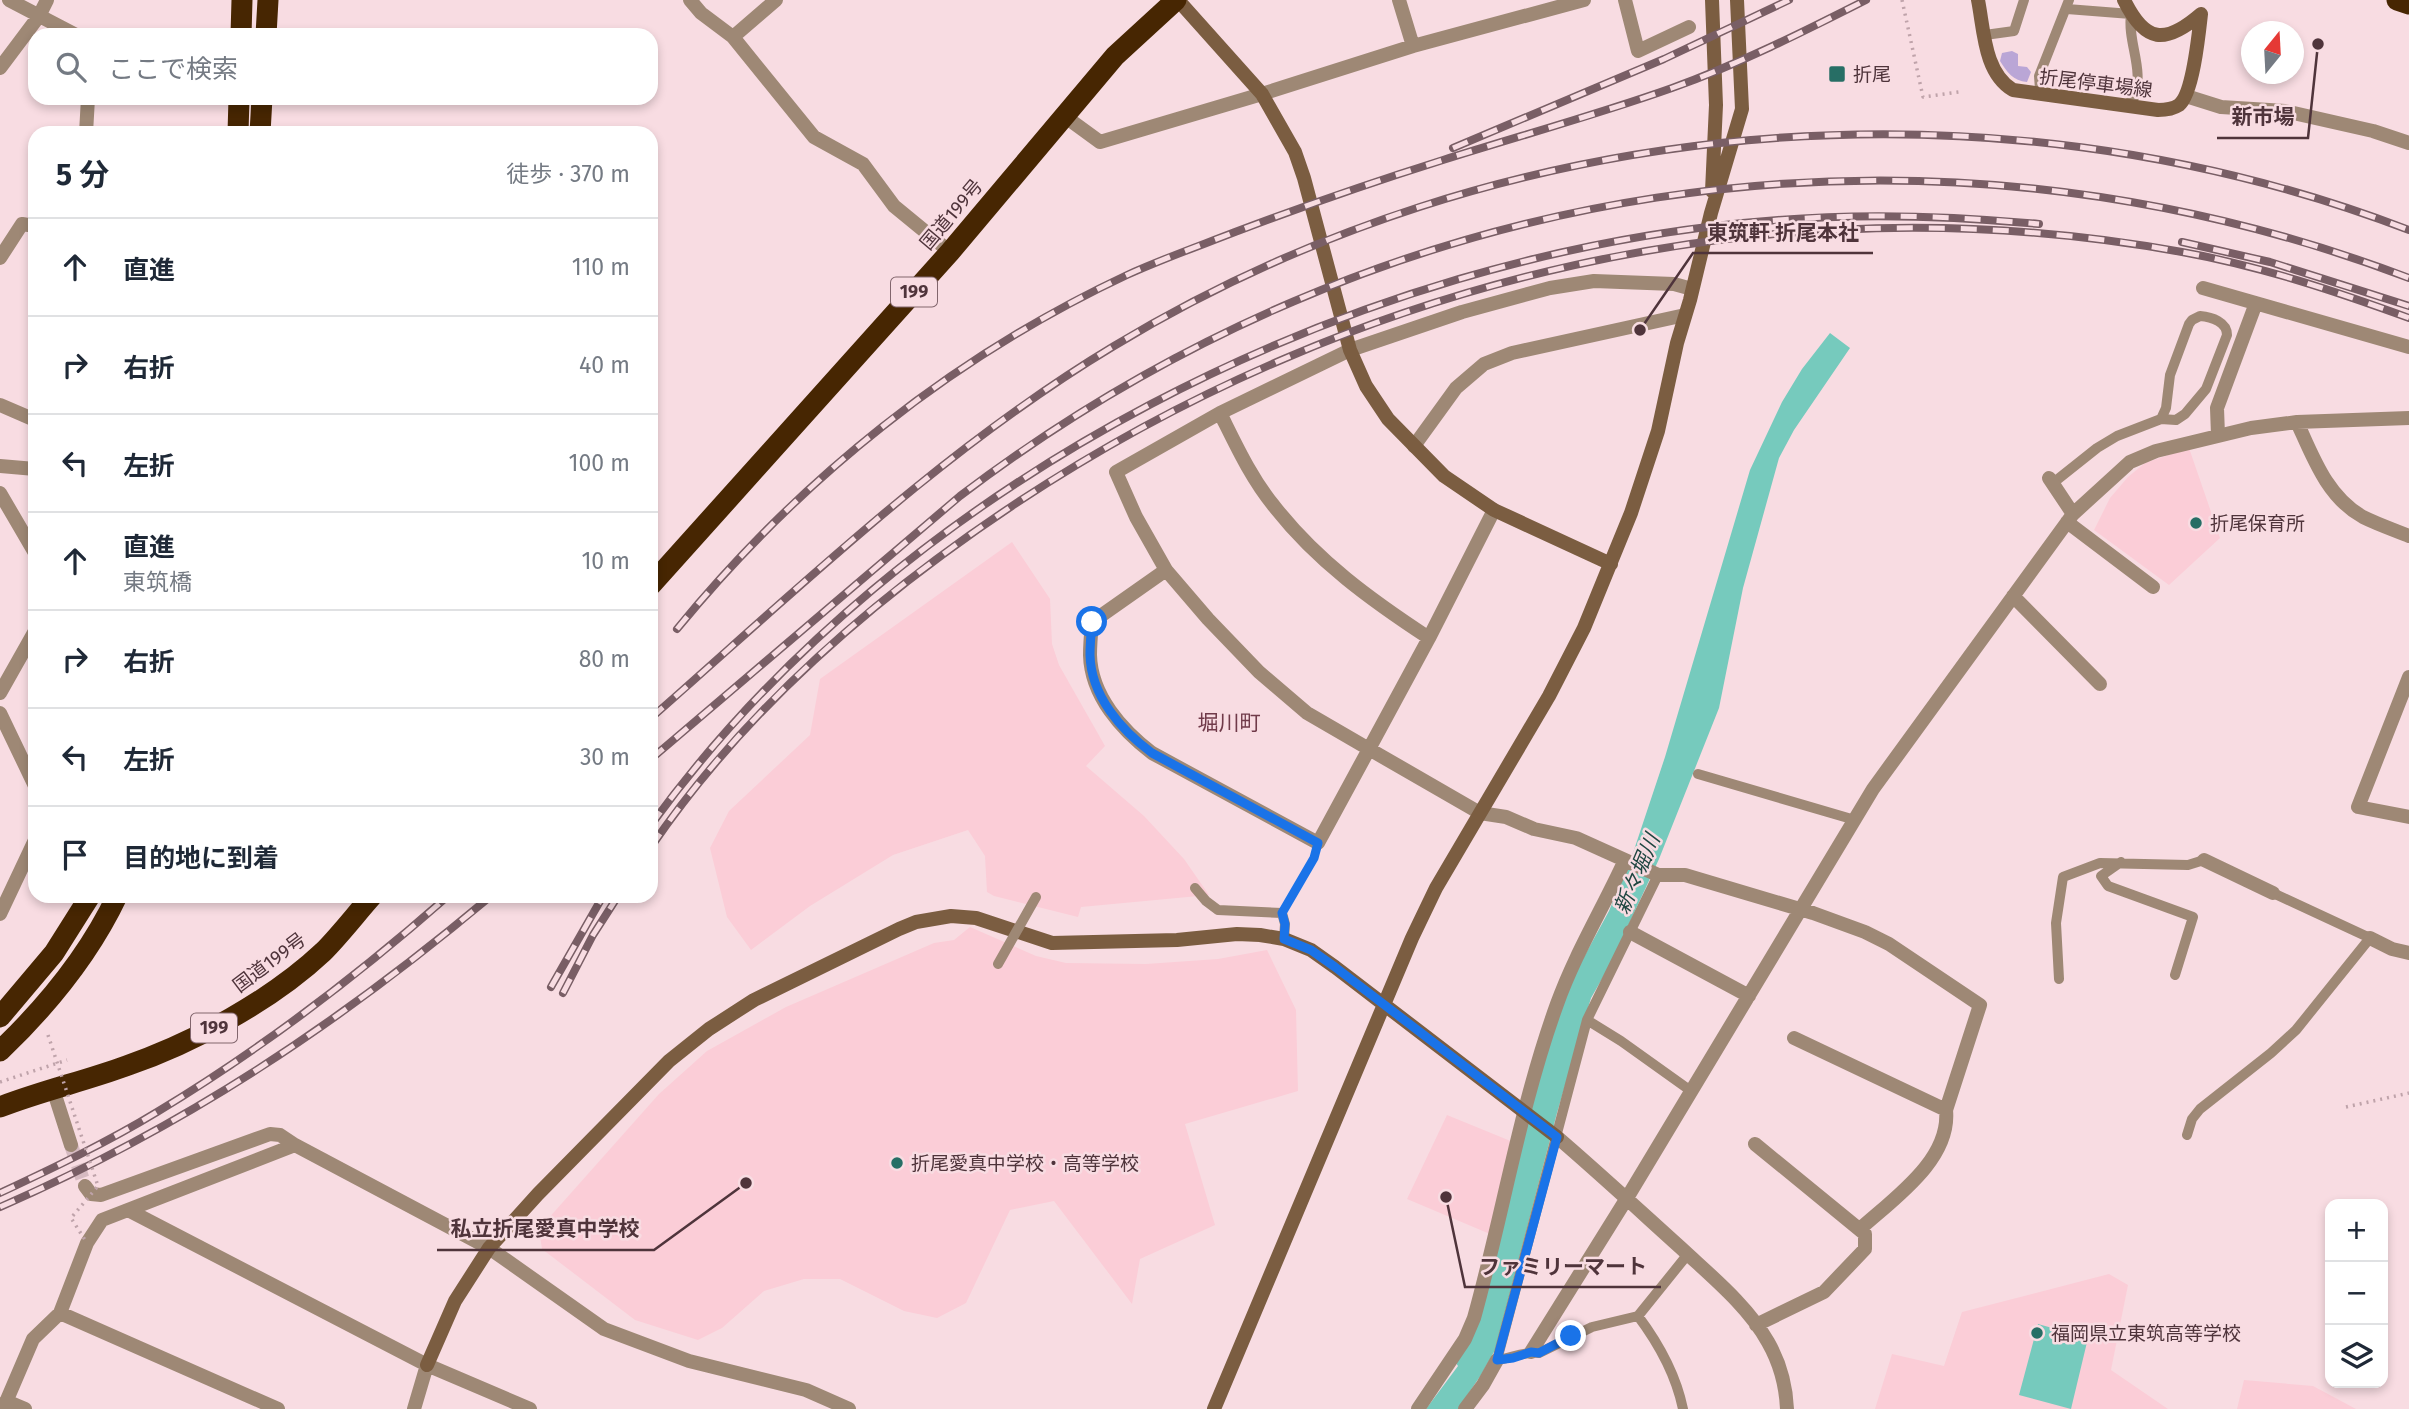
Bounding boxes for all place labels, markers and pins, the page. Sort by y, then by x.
place label: 折尾 [1853,63,1891,86]
marker: 折尾 [1827,64,1847,84]
callout: 新市場 [2217,96,2308,138]
callout: 東筑軒 折尾本社 [1693,211,1873,253]
place label: 折尾保育所 [2210,512,2305,535]
marker: 折尾保育所 [2188,515,2204,531]
place label: 折尾愛真中学校・高等学校 [911,1152,1139,1175]
marker: 折尾愛真中学校・高等学校 [889,1155,905,1171]
callout: 私立折尾愛真中学校 [437,1208,654,1250]
callout: ファミリーマート [1465,1245,1661,1287]
place label: 福岡県立東筑高等学校 [2051,1322,2241,1345]
marker: 福岡県立東筑高等学校 [2029,1325,2045,1341]

